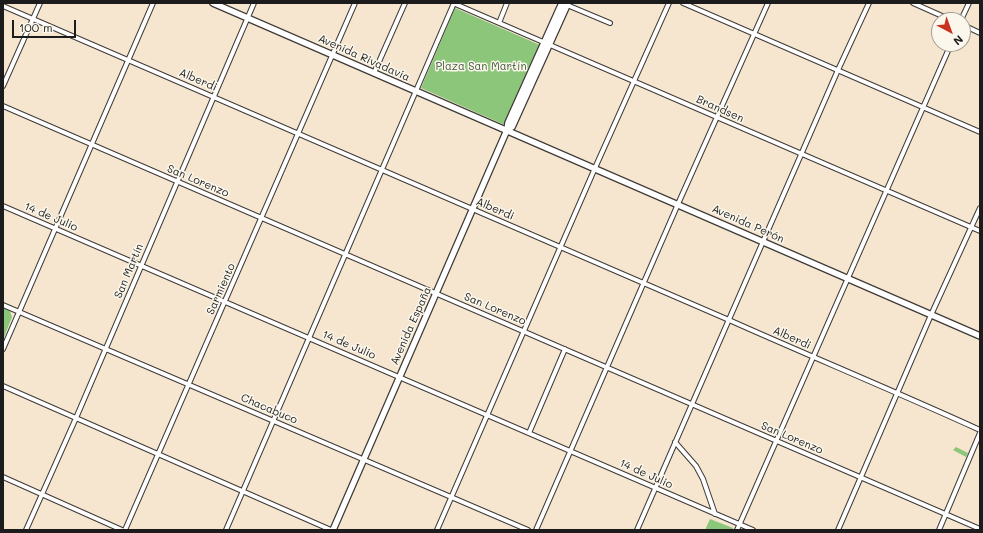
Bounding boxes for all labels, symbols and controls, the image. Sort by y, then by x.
scale bar [14,12,78,38]
north arrow [931,12,971,52]
text: 100 m [19,19,53,35]
street label: Avenida Rivadavia [316,32,412,84]
text: N [950,32,967,49]
park label: Plaza San Martín [435,60,527,74]
street label: Alberdi [177,66,219,94]
street label: Brandsen [694,93,746,125]
street label: San Lorenzo [165,162,231,200]
street label: Alberdi [474,195,516,223]
street label: 14 de Julio [22,200,80,234]
street label: Avenida Perón [710,202,786,246]
street label: San Martín [112,242,146,300]
street label: Sarmiento [204,261,238,317]
street label: Avenida España [388,285,434,367]
street label: San Lorenzo [462,290,528,328]
street label: Alberdi [771,324,813,352]
street label: 14 de Julio [320,328,378,362]
street label: Chacabuco [239,391,299,427]
street label: San Lorenzo [759,419,825,457]
street label: 14 de Julio [617,456,675,492]

